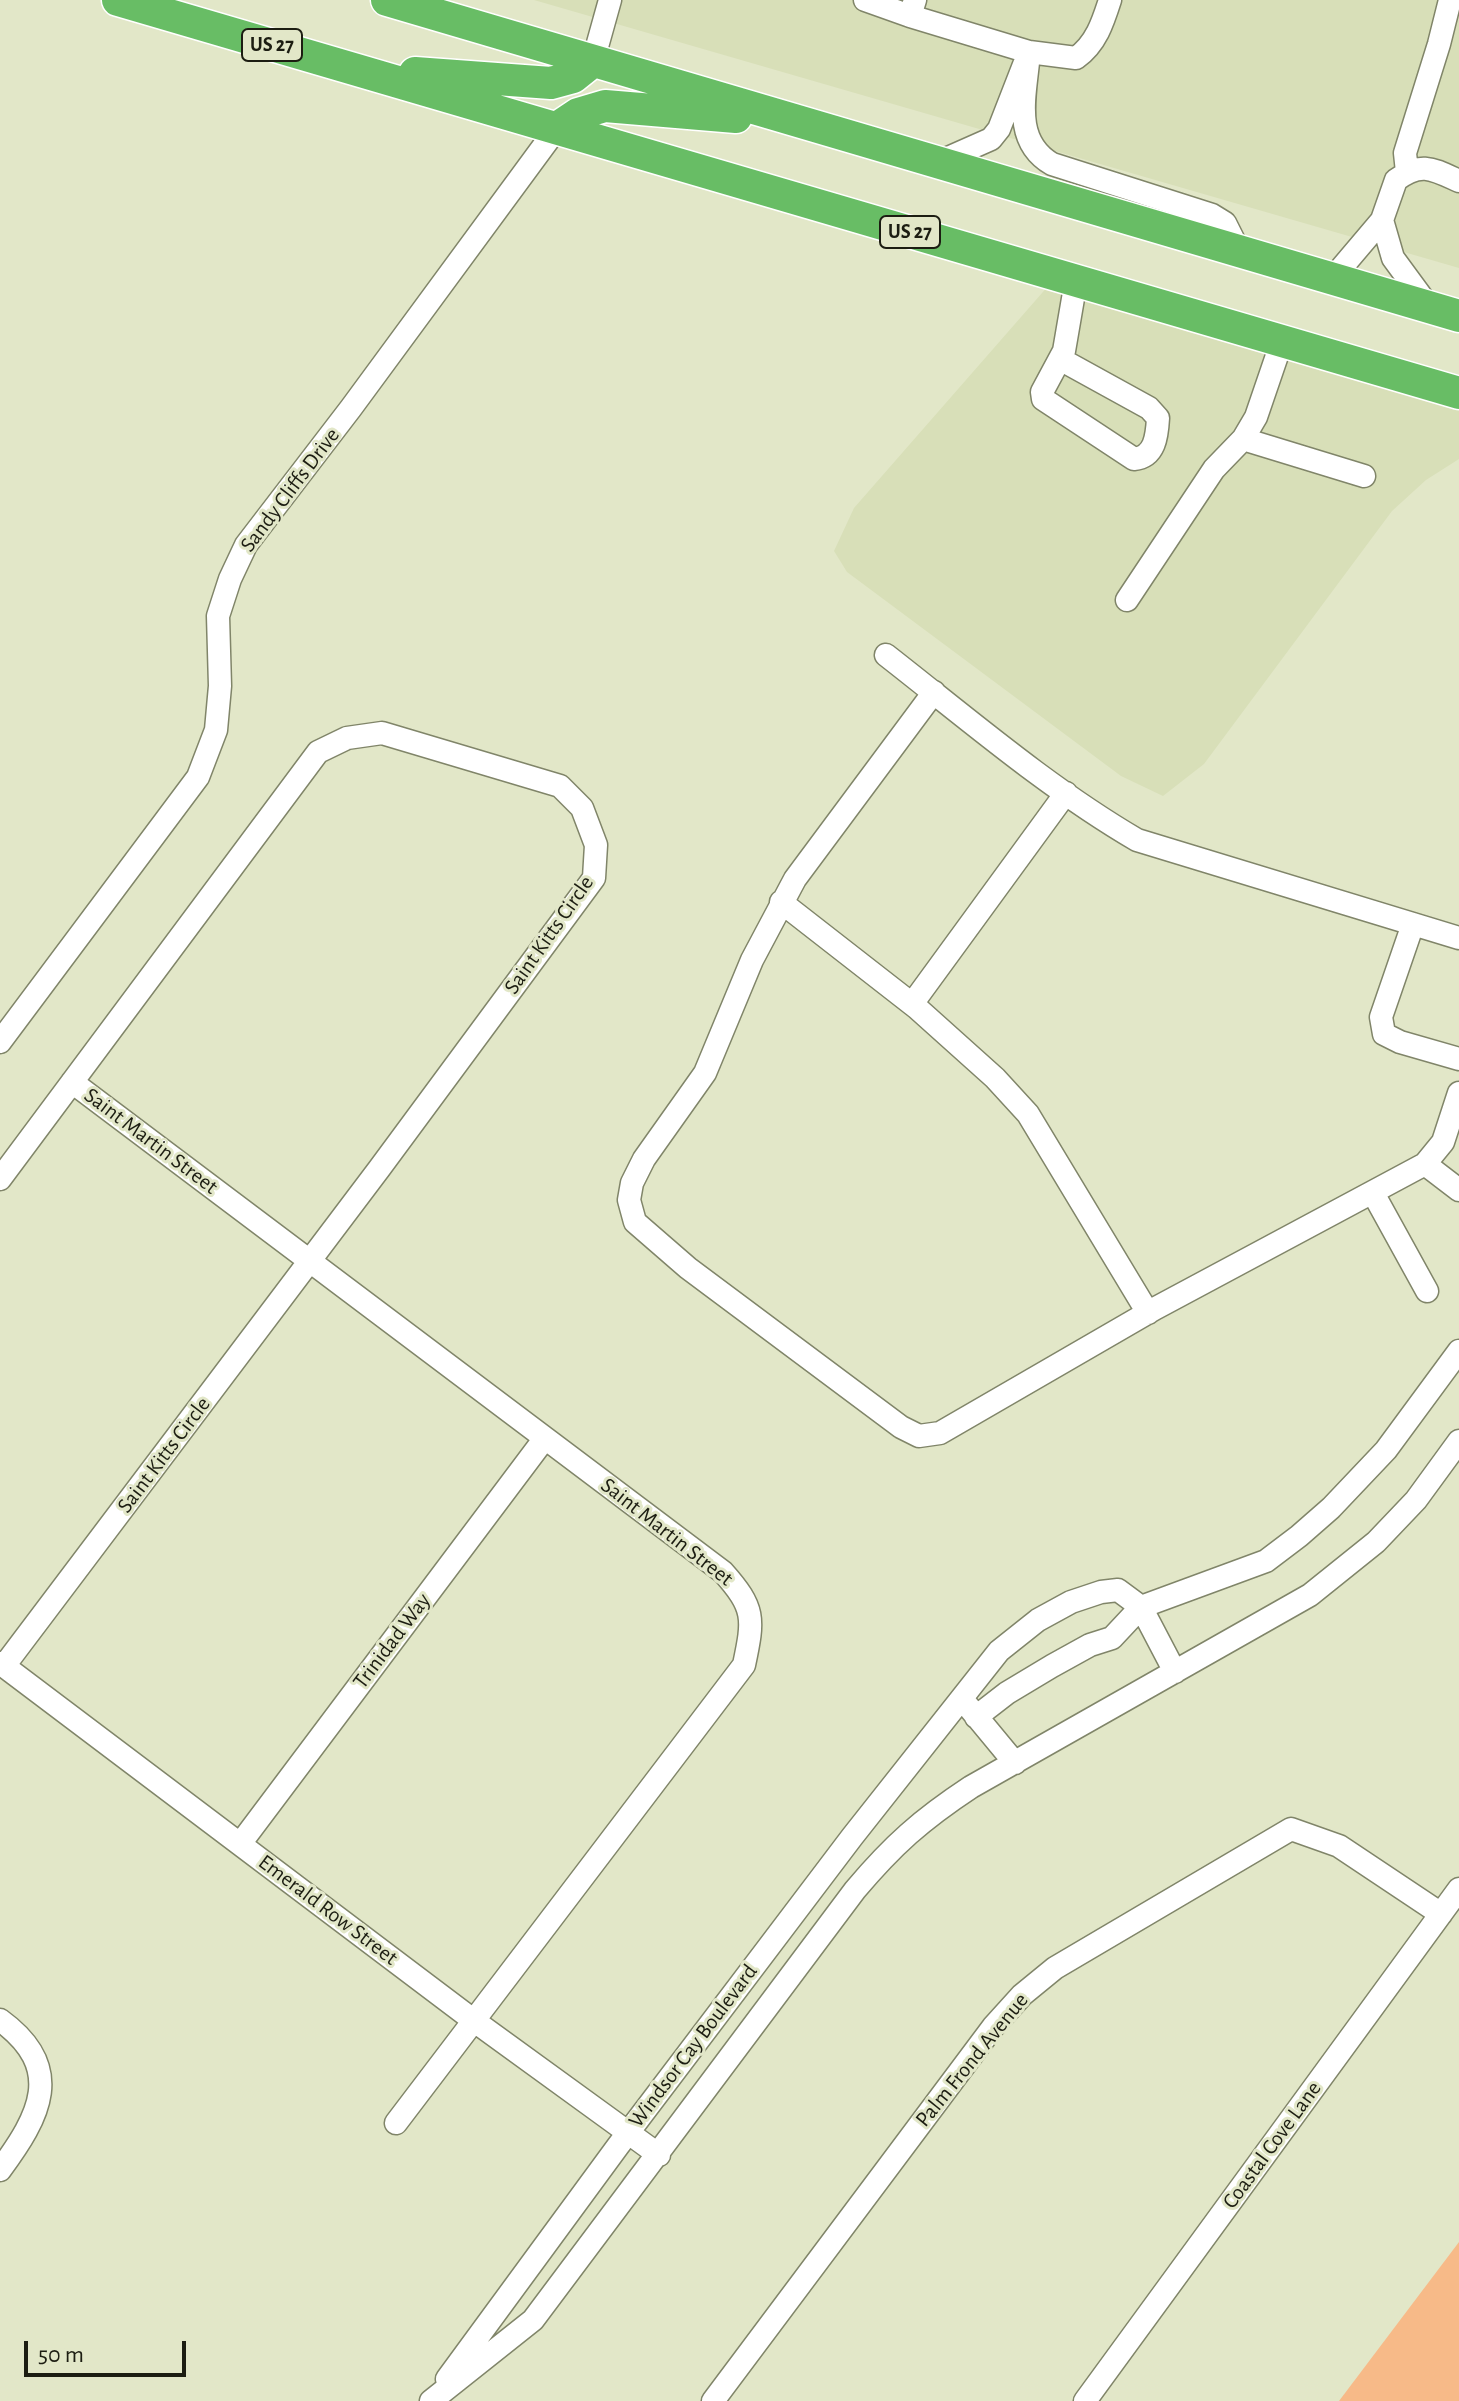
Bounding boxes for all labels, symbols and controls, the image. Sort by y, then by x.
road number: US 27 [242,29,302,61]
road number: US 27 [880,216,940,248]
street label: Sandy Cliffs Drive [235,423,345,557]
street label: Saint Kitts Circle [498,871,600,999]
street label: Saint Martin Street [79,1082,223,1200]
street label: Saint Kitts Circle [112,1392,216,1518]
street label: Saint Martin Street [596,1472,738,1592]
street label: Trinidad Way [348,1588,436,1694]
street label: Emerald Row Street [253,1849,403,1971]
street label: Windsor Cay Boulevard [623,1959,763,2133]
street label: Palm Frond Avenue [910,1988,1034,2132]
street label: Coastal Cove Lane [1217,2076,1327,2214]
scale bar [28,2325,190,2375]
text: 50 m [38,2343,84,2367]

